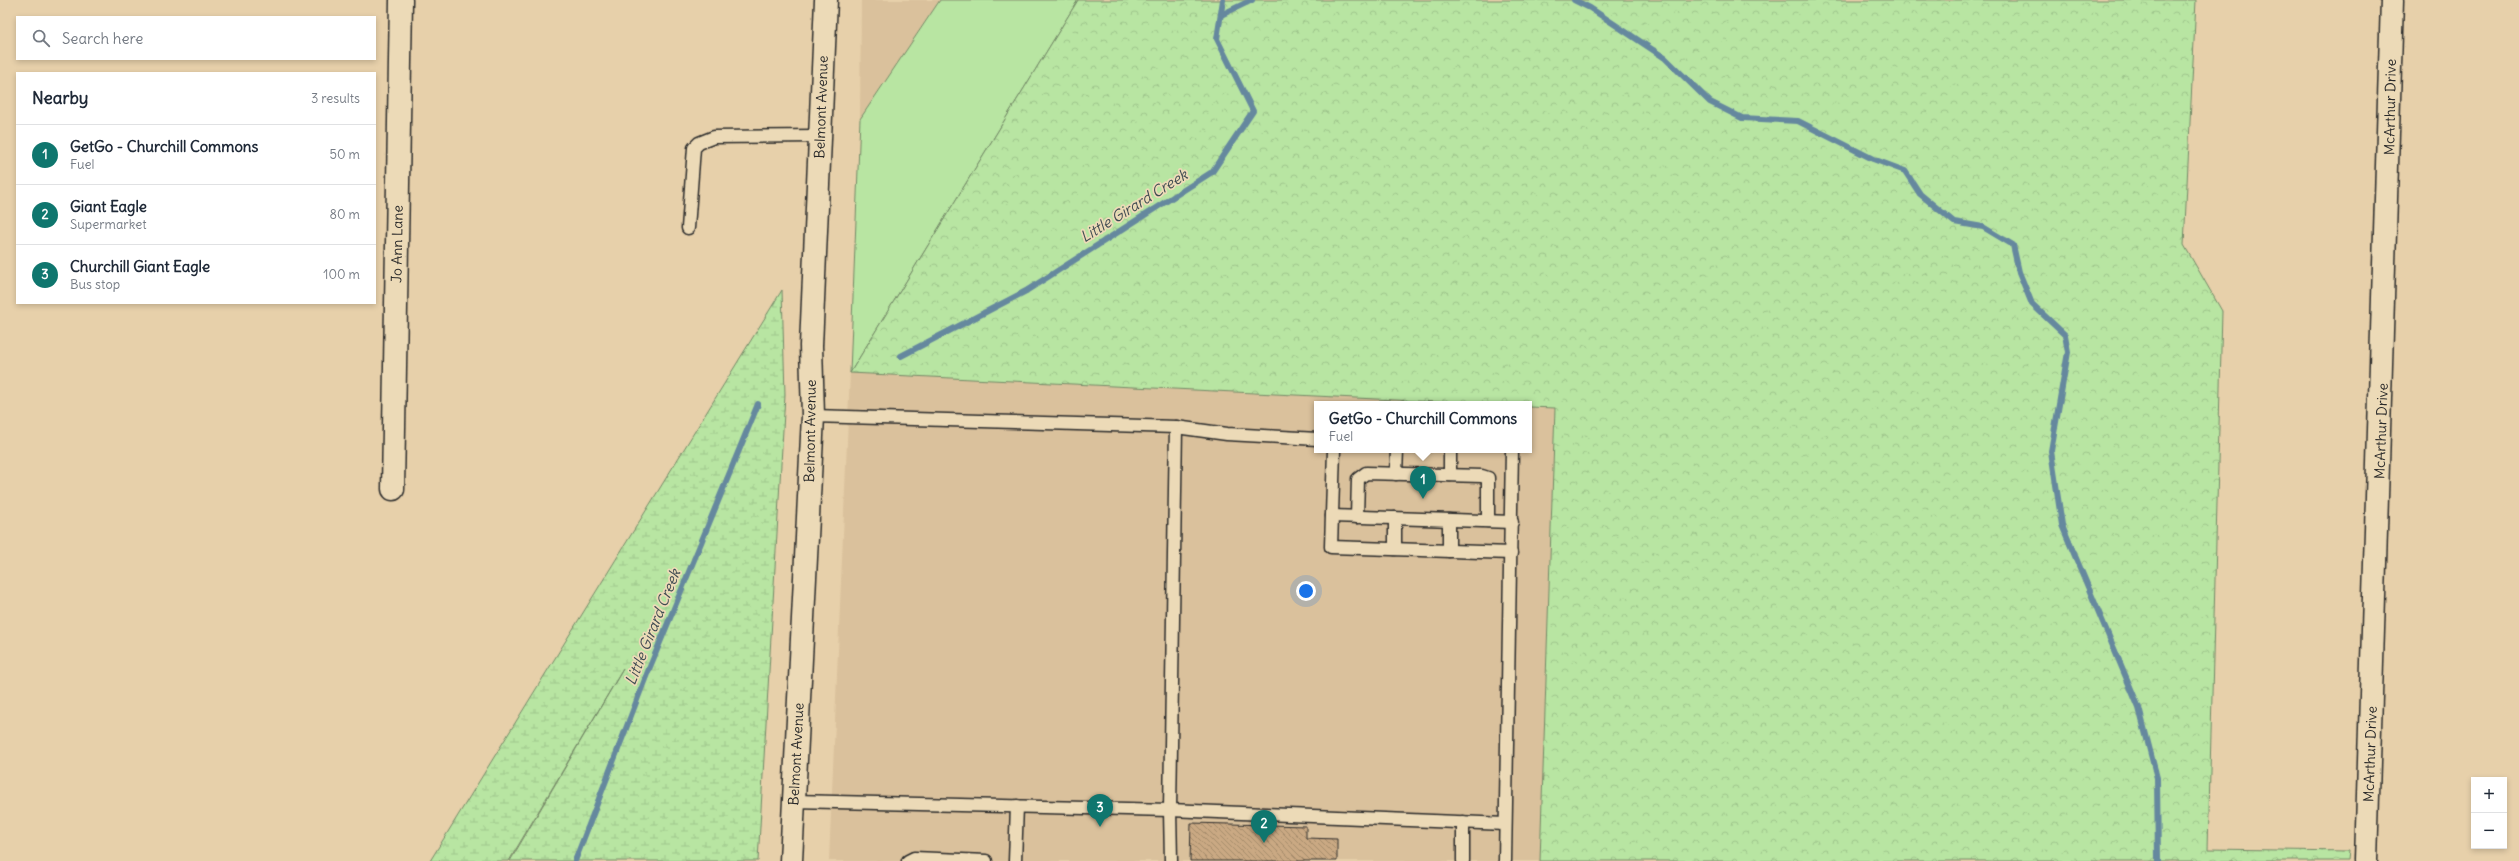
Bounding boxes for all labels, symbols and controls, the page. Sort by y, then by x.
search box [16,16,376,60]
icon: search [30,27,52,49]
text: Search here [62,29,143,48]
street label: Belmont Avenue [810,55,832,159]
street label: McArthur Drive [2380,59,2400,155]
text: Nearby [32,87,88,109]
text: 3 results [311,90,360,107]
text: GetGo - Churchill Commons [70,137,258,156]
text: 1 [42,146,48,163]
text: 50 m [329,146,360,163]
text: Fuel [70,156,94,173]
water label: Little Girard Creek [1077,164,1192,246]
text: Giant Eagle [70,197,147,216]
street label: Jo Ann Lane [387,205,407,283]
text: 2 [41,206,49,223]
text: 80 m [329,206,360,223]
text: Supermarket [70,216,147,233]
text: Churchill Giant Eagle [70,257,210,276]
text: 3 [41,266,49,283]
text: 100 m [323,266,360,283]
text: Bus stop [70,276,120,293]
street label: Belmont Avenue [800,379,820,483]
street label: McArthur Drive [2370,383,2392,479]
popup [1314,401,1532,453]
text: GetGo - Churchill Commons [1329,409,1517,428]
text: Fuel [1329,428,1353,445]
pin: 1 [1410,466,1436,499]
water label: Little Girard Creek [621,565,685,687]
your location [1296,581,1316,601]
street label: Belmont Avenue [784,702,808,806]
street label: McArthur Drive [2359,706,2381,802]
map controls [2471,777,2507,849]
button: + [2471,777,2507,813]
pin: 3 [1087,794,1113,827]
pin: 2 [1251,810,1277,843]
button: − [2471,813,2507,849]

